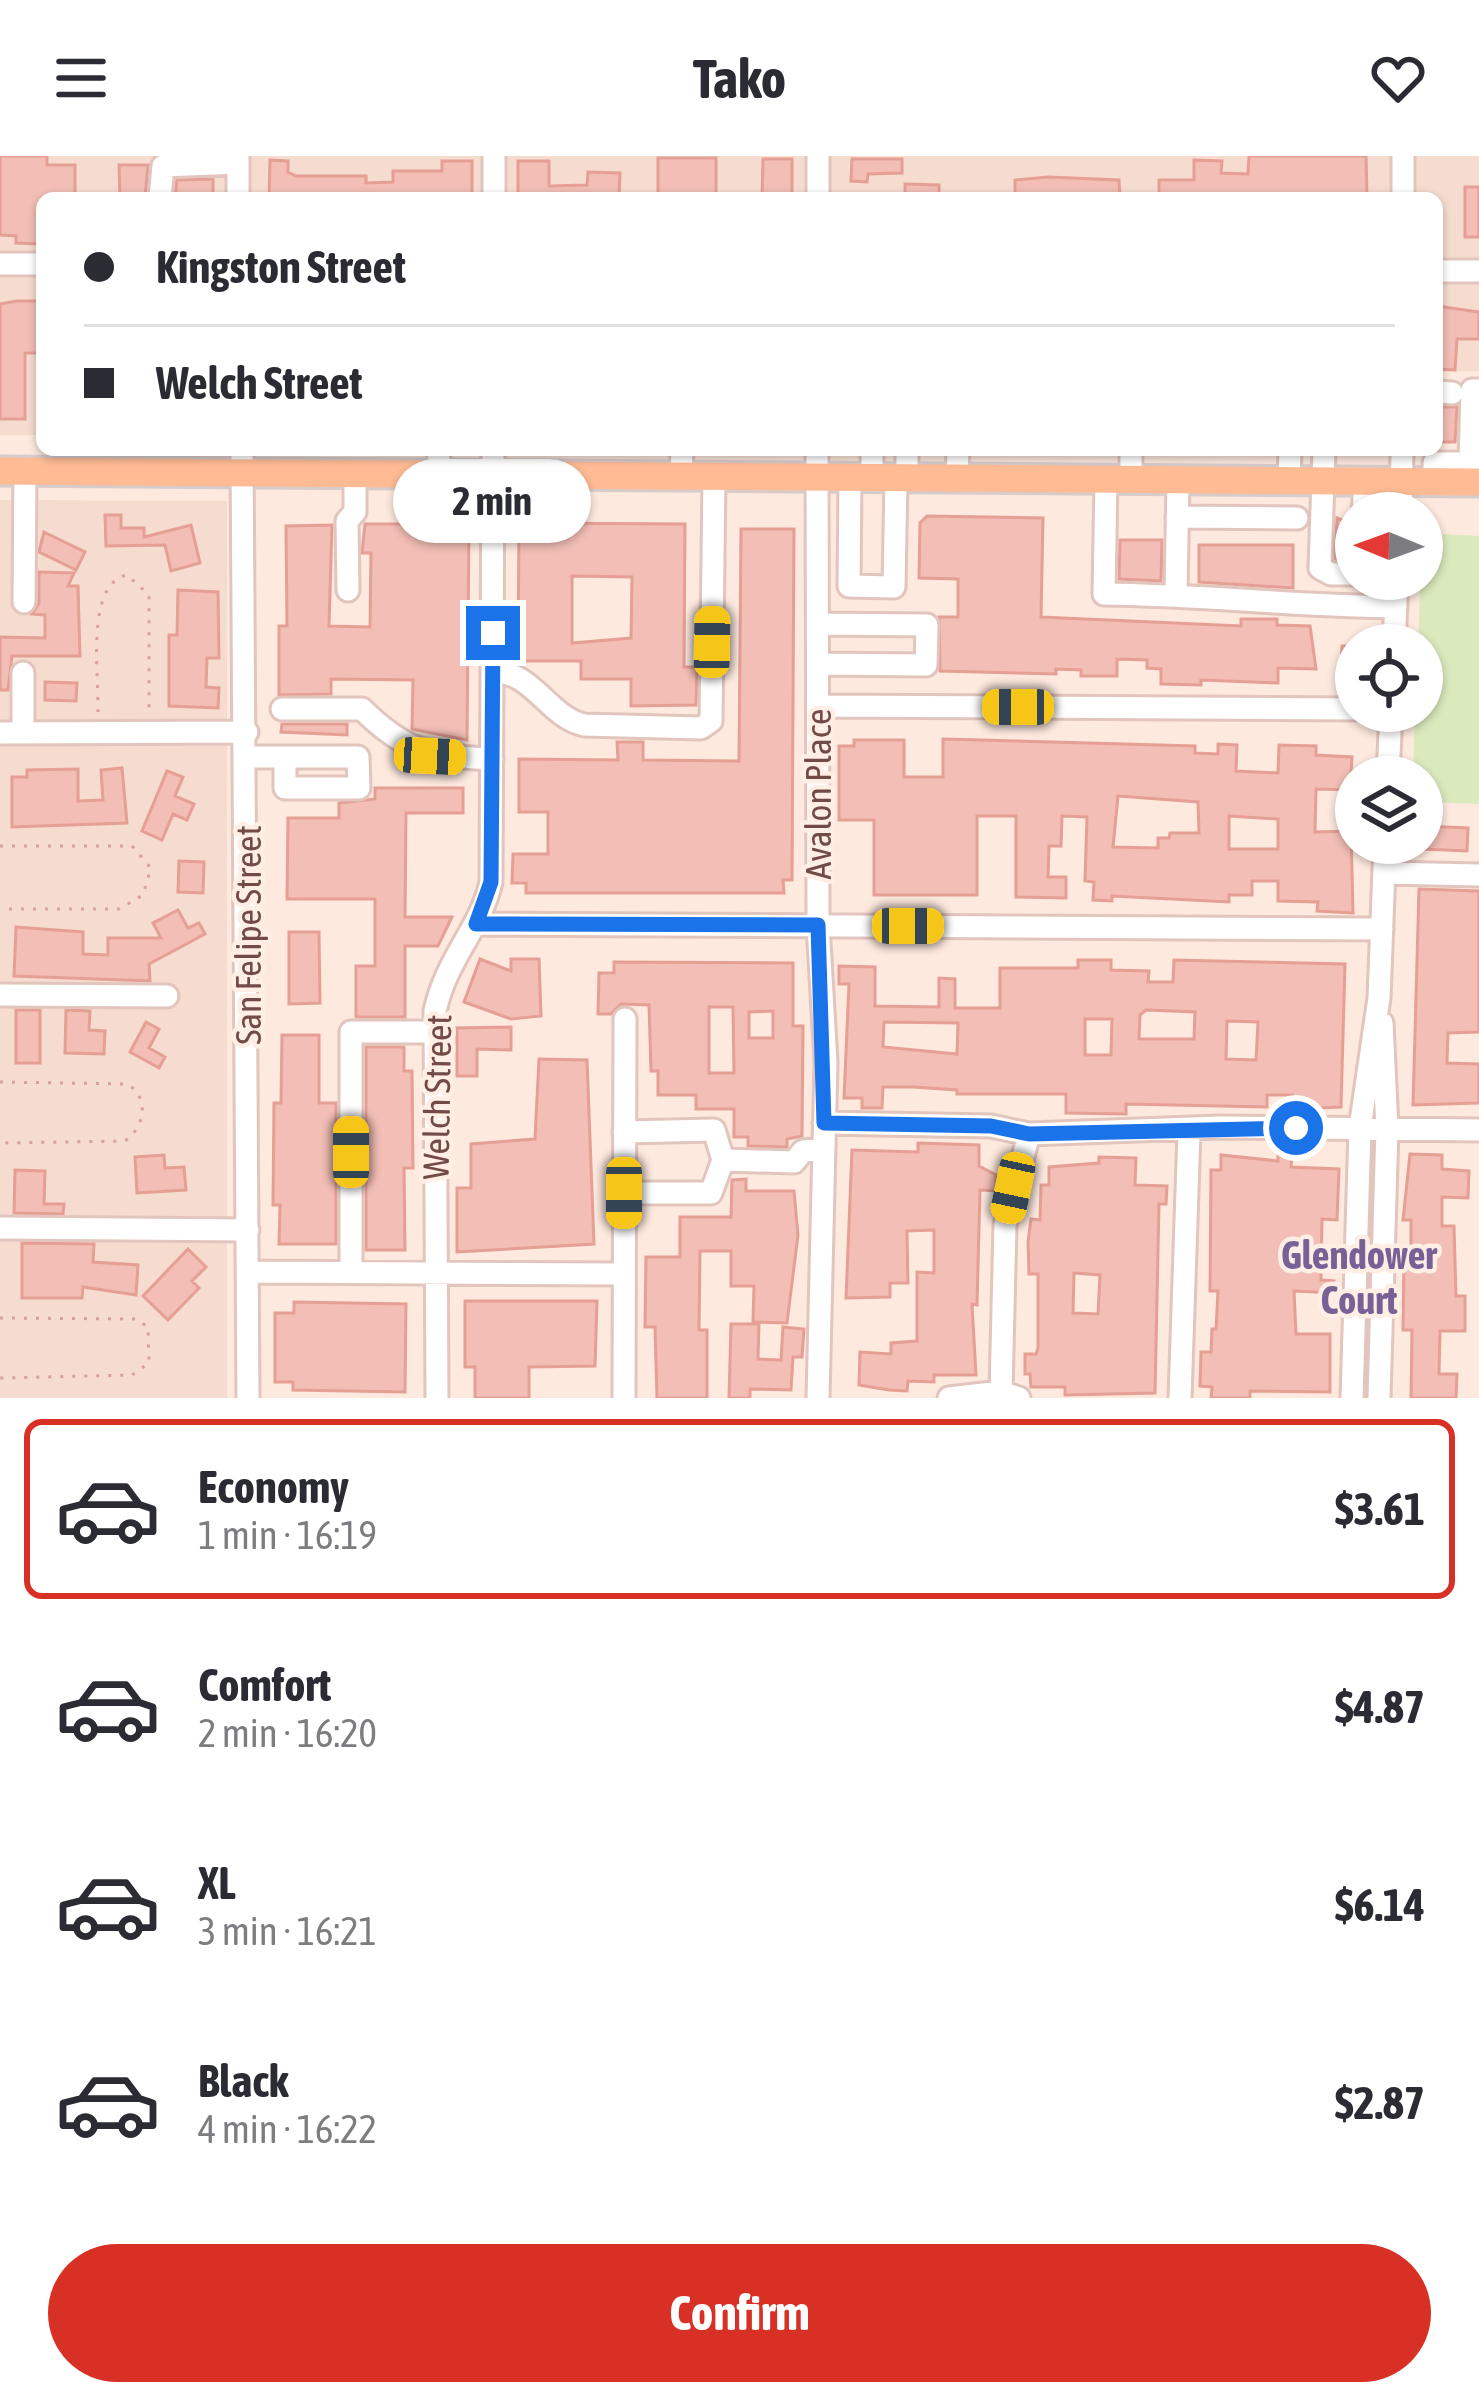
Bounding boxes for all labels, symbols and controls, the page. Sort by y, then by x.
icon: menu [48,45,114,111]
icon: heart [1365,45,1431,111]
text: Tako [693,48,786,109]
text: Kingston Street [156,241,406,293]
text: Welch Street [156,357,363,409]
callout: 2 min [394,459,592,543]
text: 2 min [452,479,532,523]
north arrow [1335,492,1443,600]
map controls [1335,492,1443,864]
route end [466,606,520,660]
car [693,606,731,678]
button: locate [1335,624,1443,732]
car [982,689,1054,725]
street label: Avalon Place [797,709,839,879]
car [393,736,467,776]
button: layers [1335,756,1443,864]
street label: San Felipe Street [227,825,269,1045]
car [872,908,944,944]
street label: Welch Street [415,1014,459,1180]
route start [1269,1101,1323,1155]
car [333,1116,369,1188]
car [988,1149,1038,1227]
car [606,1157,642,1229]
district label: Glendower Court [1281,1233,1438,1322]
icon: car [54,1455,162,1563]
text: Economy [198,1461,349,1513]
text: $3.61 [1335,1483,1425,1535]
text: 1 min · 16:19 [198,1513,377,1557]
icon: car [54,1653,162,1761]
text: Comfort [198,1659,331,1711]
text: $4.87 [1335,1681,1425,1733]
text: 2 min · 16:20 [198,1711,377,1755]
icon: car [54,1851,162,1959]
text: XL [198,1857,236,1909]
text: $6.14 [1335,1879,1425,1931]
text: 3 min · 16:21 [198,1909,377,1953]
icon: car [54,2049,162,2157]
text: Black [198,2055,289,2107]
text: $2.87 [1335,2077,1425,2129]
text: 4 min · 16:22 [198,2107,377,2151]
button: Confirm [48,2244,1431,2382]

